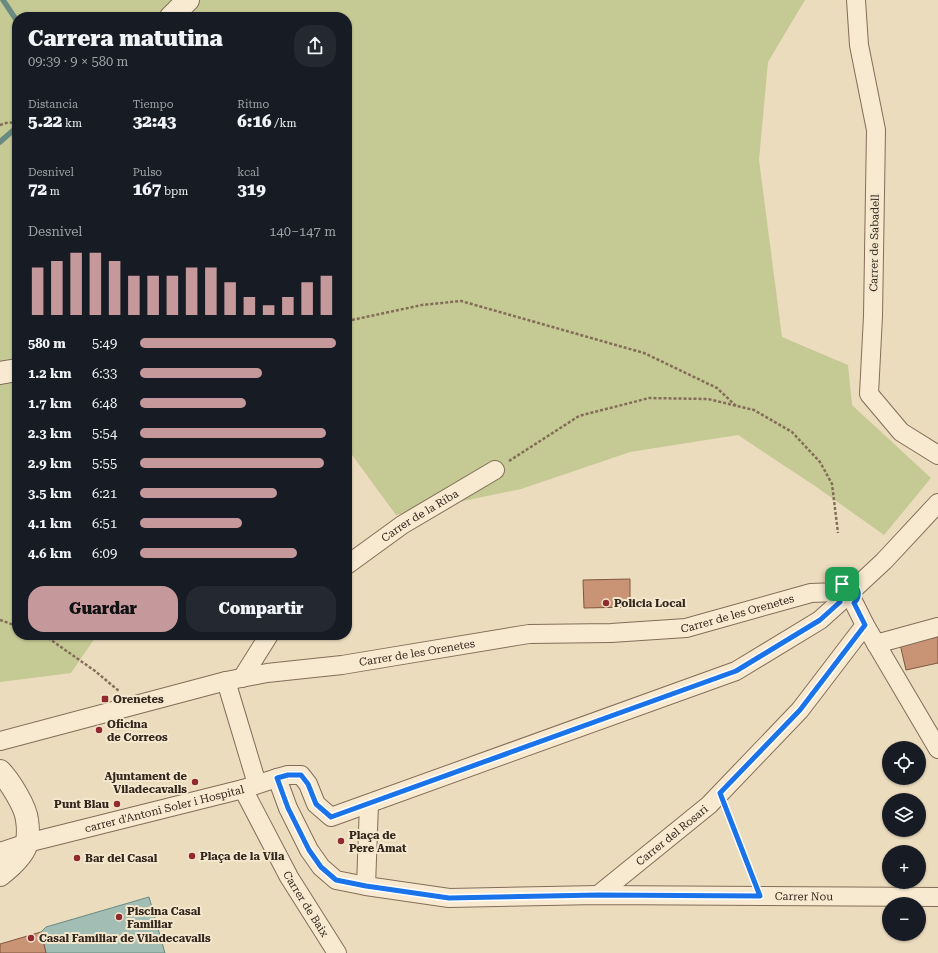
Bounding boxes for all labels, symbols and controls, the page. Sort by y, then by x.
button: share [294,25,336,67]
text: Carrera matutina [28,26,223,51]
text: 09:39 · 9 × 580 m [28,54,128,69]
text: Distancia [28,98,78,111]
text: Tiempo [133,98,174,111]
text: Ritmo [237,98,269,111]
text: 5.22 [28,111,62,131]
text: 32:43 [133,111,176,131]
text: 6:16 [237,111,272,131]
text: km [62,117,82,130]
text: /km [272,117,297,130]
text: Desnivel [28,166,74,179]
text: Pulso [133,166,162,179]
text: kcal [237,166,259,179]
text: 72 [28,179,47,199]
text: 167 [133,179,161,199]
text: 319 [237,179,266,199]
text: m [47,185,60,198]
text: bpm [161,185,188,198]
street label: Carrer de Sabadell [867,194,882,292]
text: Desnivel [28,224,82,239]
text: 140–147 m [269,224,336,239]
text: 580 m [28,336,66,351]
text: 5:49 [92,336,117,351]
text: 1.2 km [28,366,71,381]
text: 6:33 [92,366,117,381]
text: 1.7 km [28,396,71,411]
text: 6:48 [92,396,117,411]
text: 2.3 km [28,426,71,441]
text: 5:54 [92,426,117,441]
text: 2.9 km [28,456,71,471]
text: 5:55 [92,456,117,471]
text: 3.5 km [28,486,71,501]
text: 6:21 [92,486,117,501]
street label: Carrer de la Riba [379,487,461,545]
text: 4.1 km [28,516,71,531]
text: 6:51 [92,516,117,531]
text: 4.6 km [28,546,71,561]
text: 6:09 [92,546,117,561]
pin [825,567,859,601]
icon: arrive [831,573,853,595]
button: Guardar [28,586,178,632]
button: Compartir [186,586,336,632]
street label: Carrer de les Orenetes [680,592,796,635]
place label: Policia Local [614,597,686,610]
marker: Policia Local [601,598,611,608]
street label: Carrer de les Orenetes [358,637,476,669]
place label: Orenetes [113,693,164,706]
marker: Orenetes [100,694,110,704]
place label: Oficina de Correos [107,718,168,744]
marker: Oficina de Correos [94,725,104,735]
map controls [882,741,926,941]
button: locate [882,741,926,785]
place label: Ajuntament de Viladecavalls [105,770,188,796]
marker: Ajuntament de Viladecavalls [190,777,200,787]
street label: carrer d'Antoni Soler i Hospital [83,783,246,835]
button: layers [882,793,926,837]
place label: Punt Blau [54,798,110,811]
marker: Punt Blau [112,799,122,809]
street label: Carrer del Rosari [634,802,711,869]
place label: Plaça de Pere Amat [349,829,407,855]
marker: Plaça de Pere Amat [336,836,346,846]
button: + [882,845,926,889]
place label: Plaça de la Vila [200,850,285,863]
marker: Plaça de la Vila [187,851,197,861]
place label: Bar del Casal [85,852,158,865]
marker: Bar del Casal [72,853,82,863]
street label: Carrer de Baix [280,869,331,940]
street label: Carrer Nou [775,890,833,903]
button: − [882,897,926,941]
place label: Piscina Casal Familiar [127,905,201,931]
marker: Piscina Casal Familiar [114,912,124,922]
place label: Casal Familiar de Viladecavalls [39,932,211,945]
marker: Casal Familiar de Viladecavalls [26,933,36,943]

